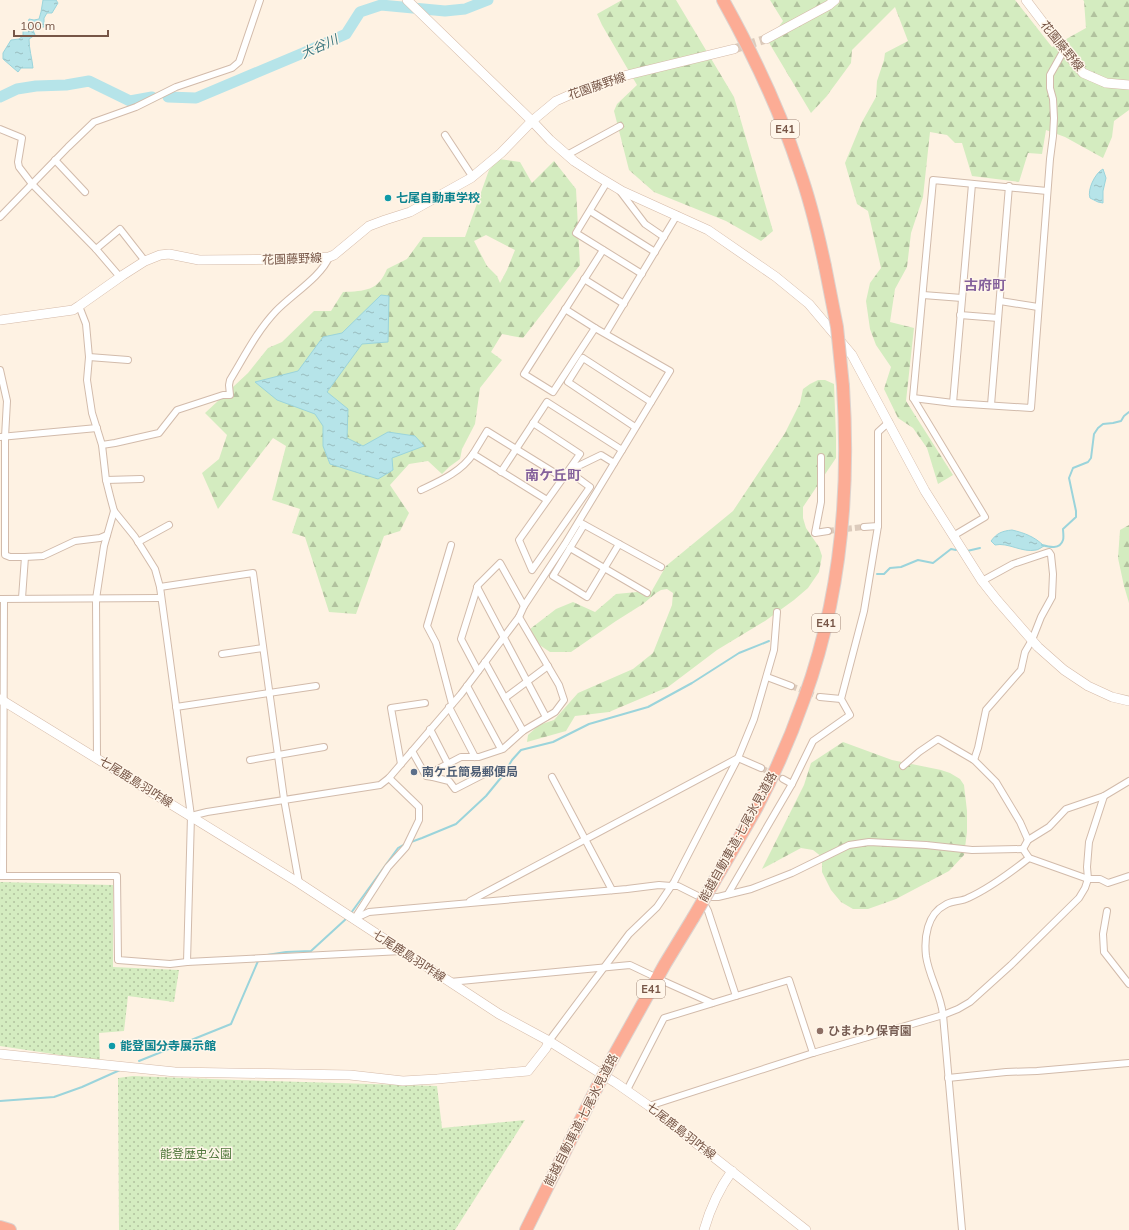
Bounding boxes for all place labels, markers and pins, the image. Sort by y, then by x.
place label: 七尾自動車学校 [396,190,480,205]
marker: 七尾自動車学校 [383,193,393,203]
place label: 南ケ丘簡易郵便局 [422,764,518,779]
marker: 南ケ丘簡易郵便局 [409,767,419,777]
place label: ひまわり保育園 [828,1023,912,1038]
marker: ひまわり保育園 [815,1026,825,1036]
place label: 能登国分寺展示館 [120,1038,216,1053]
marker: 能登国分寺展示館 [107,1041,117,1051]

